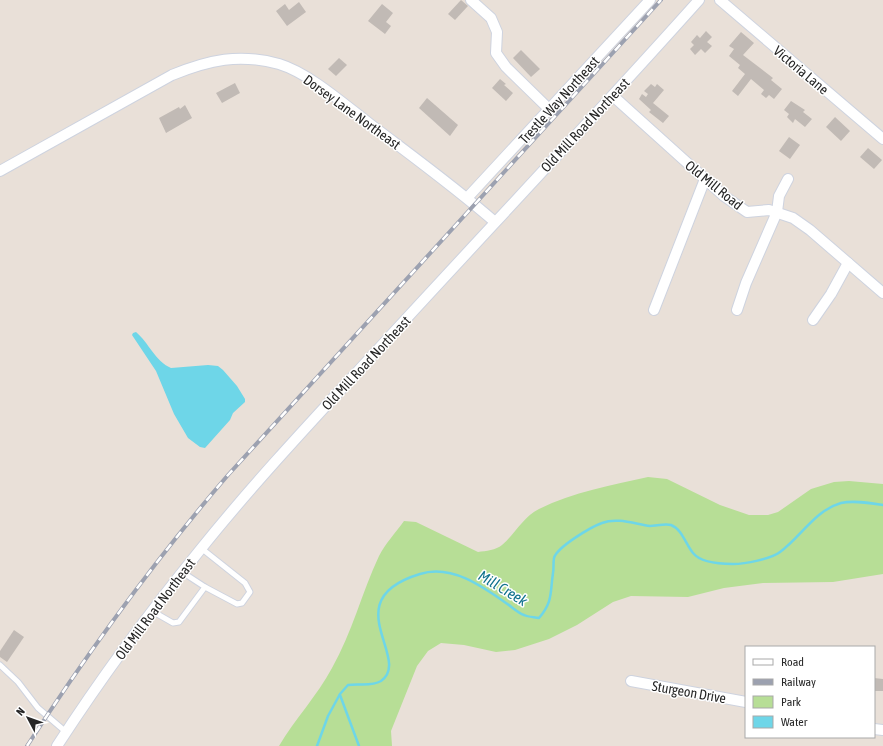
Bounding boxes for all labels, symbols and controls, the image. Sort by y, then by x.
street label: Victoria Lane [770,42,832,98]
street label: Trestle Way Northeast [516,53,602,147]
street label: Dorsey Lane Northeast [300,71,404,153]
street label: Old Mill Road Northeast [537,75,633,175]
street label: Old Mill Road [682,157,746,213]
street label: Old Mill Road Northeast [318,313,414,413]
street label: Old Mill Road Northeast [112,555,198,663]
water label: Mill Creek [475,567,531,609]
legend [745,646,875,738]
text: Road [781,655,804,669]
text: Railway [781,675,816,689]
street label: Sturgeon Drive [651,678,727,706]
text: Park [781,695,802,709]
north arrow [8,698,48,738]
text: N [14,705,27,718]
text: Water [781,715,808,729]

